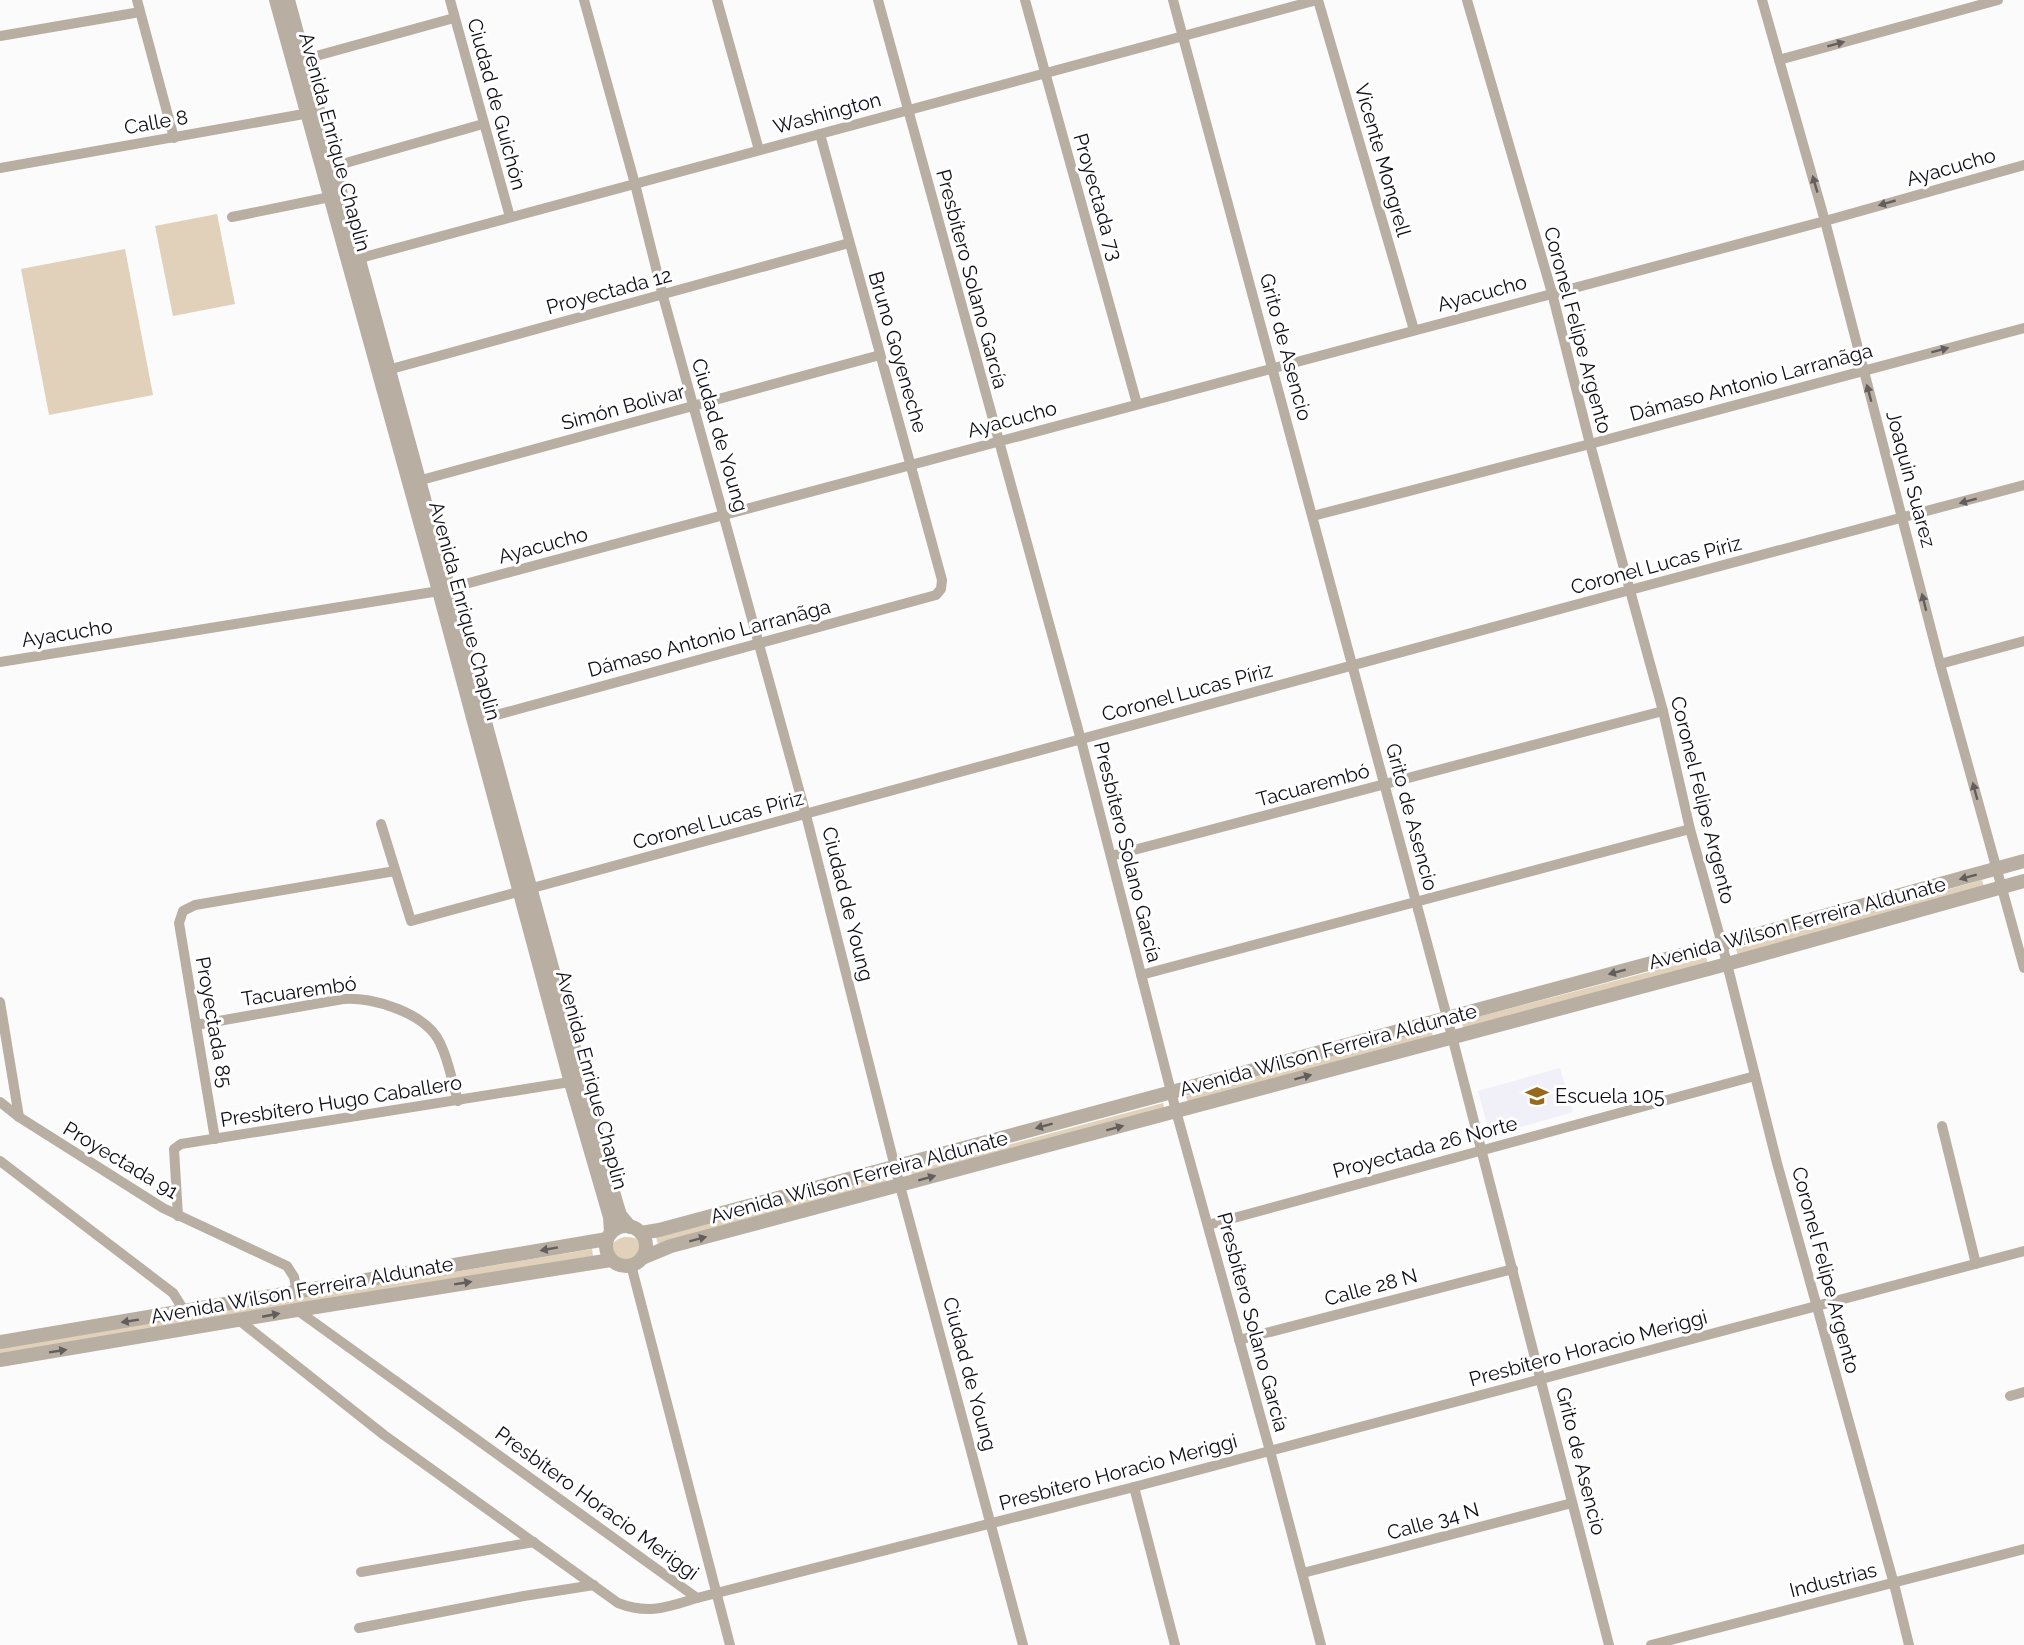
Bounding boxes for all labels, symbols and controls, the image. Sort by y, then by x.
street label: Ciudad de Guichón [463,15,531,193]
street label: Avenida Enrique Chaplin [294,30,376,254]
one-way arrow [1827,39,1845,48]
street label: Vicente Mongrell [1350,81,1416,240]
street label: Washington [770,87,884,139]
street label: Calle 8 [122,105,190,139]
street label: Proyectada 73 [1068,131,1128,263]
street label: Ayacucho [1904,143,1998,191]
street label: Presbítero Solano García [931,167,1013,391]
one-way arrow [1810,175,1819,193]
one-way arrow [1878,199,1896,208]
street label: Coronel Felipe Argento [1539,224,1617,436]
street label: Proyectada 12 [544,263,674,319]
street label: Bruno Goyeneche [863,269,933,436]
street label: Ayacucho [1435,270,1529,316]
street label: Grito de Asencio [1255,271,1317,423]
street label: Dámaso Antonio Larranãga [1627,338,1875,426]
one-way arrow [1931,345,1949,354]
street label: Ciudad de Young [687,356,753,514]
street label: Simón Bolivar [559,379,687,435]
one-way arrow [1864,384,1873,402]
street label: Ayacucho [965,396,1059,442]
street label: Joaquin Suarez [1881,408,1941,550]
one-way arrow [1958,496,1977,506]
street label: Avenida Enrique Chaplin [424,499,506,723]
street label: Ayacucho [496,522,590,568]
street label: Coronel Lucas Píriz [1568,531,1744,599]
one-way arrow [1919,593,1929,611]
street label: Dámaso Antonio Larranãga [585,594,833,682]
street label: Ayacucho [20,614,114,652]
street label: Coronel Lucas Píriz [1099,658,1275,726]
street label: Coronel Felipe Argento [1666,694,1740,906]
street label: Presbítero Solano García [1089,739,1167,965]
street label: Grito de Asencio [1381,741,1443,893]
street label: Tacuarembó [1254,758,1372,812]
one-way arrow [1970,781,1979,799]
street label: Coronel Lucas Píriz [630,786,806,854]
street label: Ciudad de Young [817,824,879,984]
street label: Avenida Wilson Ferreira Aldunate [1646,872,1949,974]
one-way arrow [1958,872,1977,882]
street label: Proyectada 85 [191,955,237,1089]
street label: Avenida Enrique Chaplin [551,968,633,1192]
one-way arrow [1608,968,1626,977]
street label: Tacuarembó [240,971,358,1011]
street label: Avenida Wilson Ferreira Aldunate [1177,999,1480,1101]
street label: Presbítero Hugo Caballero [218,1070,464,1132]
one-way arrow [1294,1071,1313,1081]
school or university icon: Escuela 105 [1524,1083,1550,1109]
place label: Escuela 105 [1555,1084,1665,1108]
street label: Proyectada 26 Norte [1330,1111,1520,1183]
street label: Proyectada 91 [59,1116,183,1204]
one-way arrow [1034,1121,1053,1131]
one-way arrow [1106,1123,1124,1132]
street label: Avenida Wilson Ferreira Aldunate [708,1126,1011,1228]
street label: Coronel Felipe Argento [1787,1164,1865,1376]
one-way arrow [918,1173,936,1183]
street label: Presbítero Solano García [1212,1210,1294,1434]
one-way arrow [689,1234,707,1244]
one-way arrow [540,1244,559,1253]
street label: Avenida Wilson Ferreira Aldunate [149,1252,455,1328]
street label: Calle 28 N [1322,1263,1420,1311]
one-way arrow [454,1278,473,1287]
street label: Ciudad de Young [938,1294,1002,1454]
street label: Presbítero Horacio Meriggi [1466,1305,1710,1391]
one-way arrow [261,1310,280,1319]
one-way arrow [120,1316,139,1325]
one-way arrow [48,1346,67,1355]
street label: Grito de Asencio [1551,1385,1611,1538]
street label: Presbítero Horacio Meriggi [491,1421,703,1585]
street label: Presbítero Horacio Meriggi [996,1429,1240,1515]
street label: Calle 34 N [1384,1497,1482,1545]
street label: Industrias [1787,1558,1879,1602]

